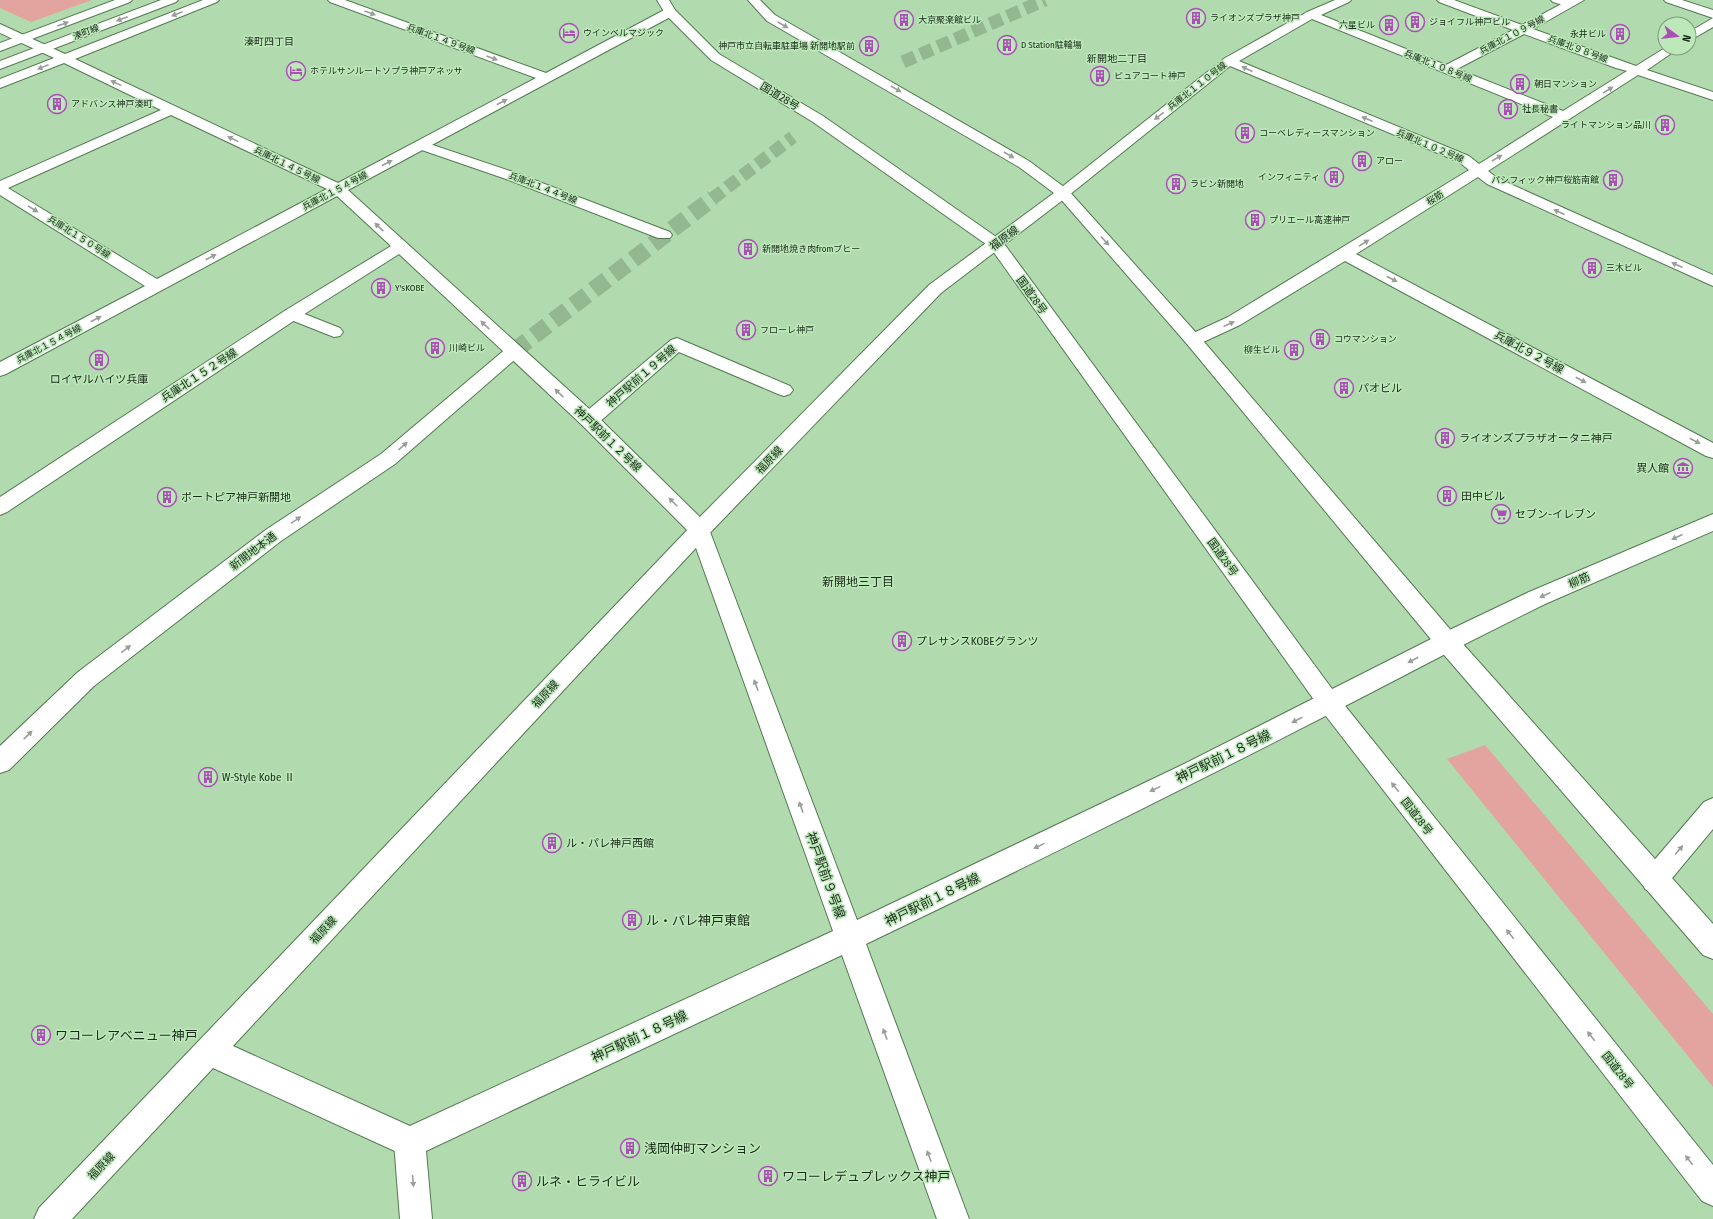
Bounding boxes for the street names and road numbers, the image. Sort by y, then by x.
street label: 兵庫北１０９号線 [1478,13,1547,56]
street label: 湊町線 [72,22,101,42]
street label: 兵庫北１４９号線 [405,22,477,56]
street label: 兵庫北９８号線 [1547,34,1610,65]
street label: 兵庫北１０８号線 [1403,48,1474,84]
street label: 兵庫北１１０号線 [1166,59,1229,112]
street label: 国道28号 [758,80,802,113]
street label: 兵庫北１０２号線 [1395,127,1466,165]
street label: 兵庫北１４５号線 [252,145,322,186]
street label: 兵庫北１５４号線 [301,169,370,212]
street label: 兵庫北１４４号線 [508,170,579,206]
street label: 桜筋 [1425,189,1445,207]
street label: 兵庫北１５０号線 [46,214,113,261]
street label: 福原線 [987,223,1021,254]
street label: 国道28号 [1014,274,1050,317]
street label: 兵庫北１５４号線 [15,322,84,365]
street label: 兵庫北９２号線 [1492,329,1566,376]
street label: 神戸駅前１９号線 [604,343,679,410]
street label: 兵庫北１５２号線 [159,346,240,405]
street label: 神戸駅前１２号線 [571,404,644,475]
street label: 福原線 [753,444,785,477]
street label: 新開地本通 [227,530,279,573]
street label: 国道28号 [1205,536,1241,579]
street label: 柳筋 [1567,570,1592,591]
street label: 福原線 [529,678,561,711]
street label: 神戸駅前１８号線 [1173,727,1273,786]
street label: 国道28号 [1398,795,1435,837]
street label: 神戸駅前９号線 [803,830,848,920]
street label: 神戸駅前１８号線 [882,870,982,929]
street label: 福原線 [307,914,339,947]
street label: 神戸駅前１８号線 [589,1008,690,1065]
street label: 国道28号 [1599,1049,1636,1091]
street label: 福原線 [85,1150,117,1183]

